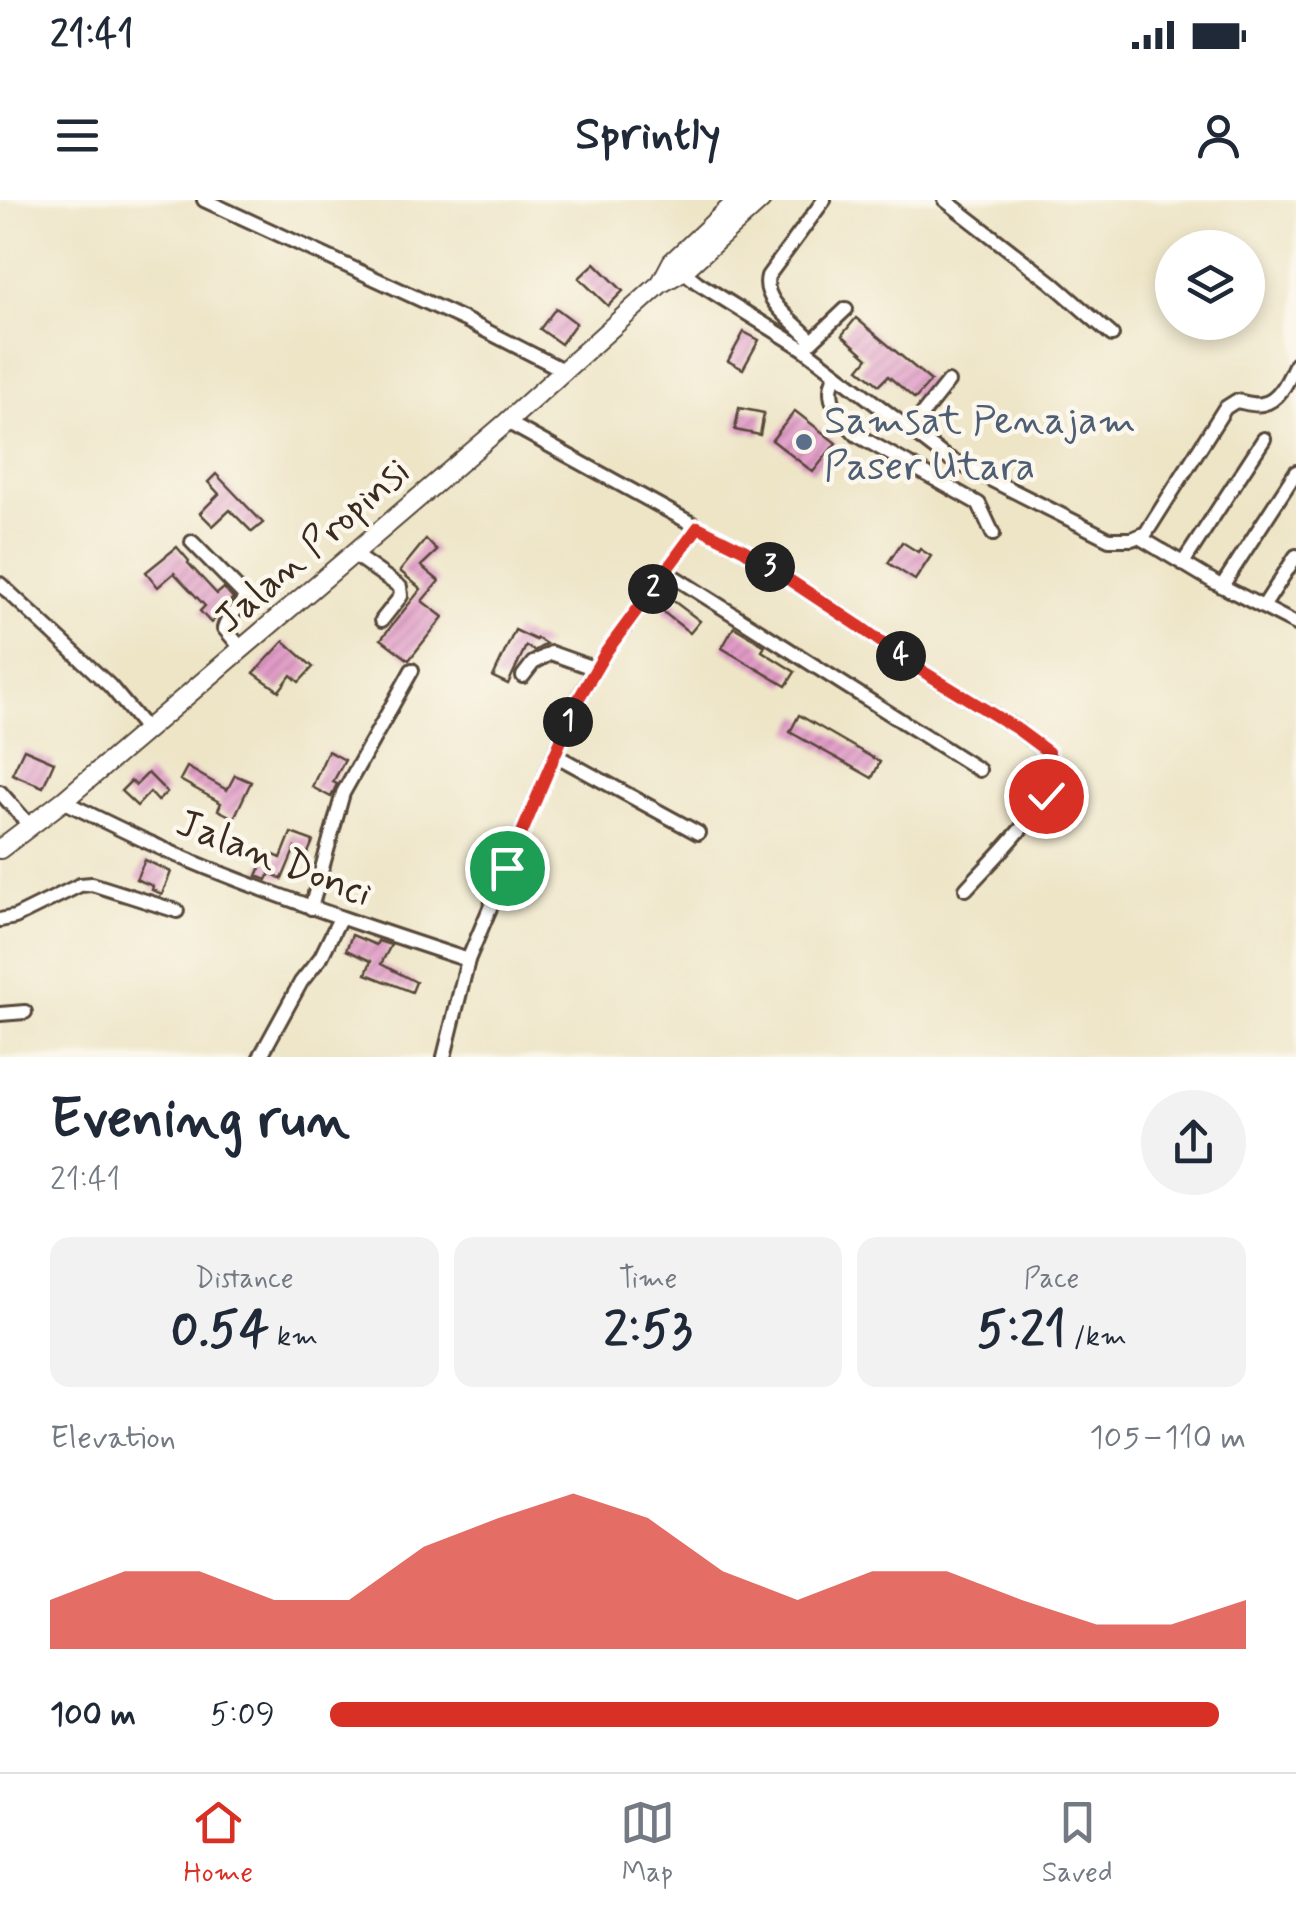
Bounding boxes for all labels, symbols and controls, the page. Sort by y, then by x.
text: 21:41 [50,11,134,60]
text: Sprintly [575,106,721,165]
icon: menu [50,108,105,163]
icon: person [1191,108,1246,163]
map controls [1155,230,1265,340]
button: layers [1155,230,1265,340]
place label: Samsat Penajam Paser Utara [824,396,1136,494]
marker: Samsat Penajam Paser Utara [793,431,815,453]
street label: Jalan Propinsi [204,447,422,646]
pin: 3 [745,542,795,592]
text: 3 [764,548,776,585]
pin: 2 [628,564,678,614]
text: 2 [646,570,660,607]
pin: 4 [876,631,926,681]
text: 4 [893,637,909,674]
pin: 1 [543,697,593,747]
text: 1 [562,703,574,740]
pin [1004,754,1089,839]
icon: check [1019,769,1074,824]
street label: Jalan Donci [169,798,379,920]
pin [465,826,550,911]
icon: arrive [480,841,535,896]
text: Evening run [50,1085,350,1157]
button: share [1141,1090,1246,1195]
text: 21:41 [50,1159,120,1201]
text: Distance [195,1261,294,1298]
text: Time [619,1261,677,1298]
text: Pace [1024,1261,1080,1298]
text: 0.54 [171,1298,269,1364]
text: 2:53 [603,1298,692,1364]
text: 5:21 [977,1298,1066,1364]
text: km [269,1319,318,1356]
text: /km [1066,1319,1127,1356]
text: Elevation [50,1417,176,1459]
text: 105–110 m [1090,1417,1246,1459]
text: 100 m [50,1694,136,1736]
text: 5:09 [210,1694,275,1736]
tab: Home [183,1795,253,1892]
tab: Map [620,1795,675,1892]
tab: Saved [1042,1795,1113,1892]

